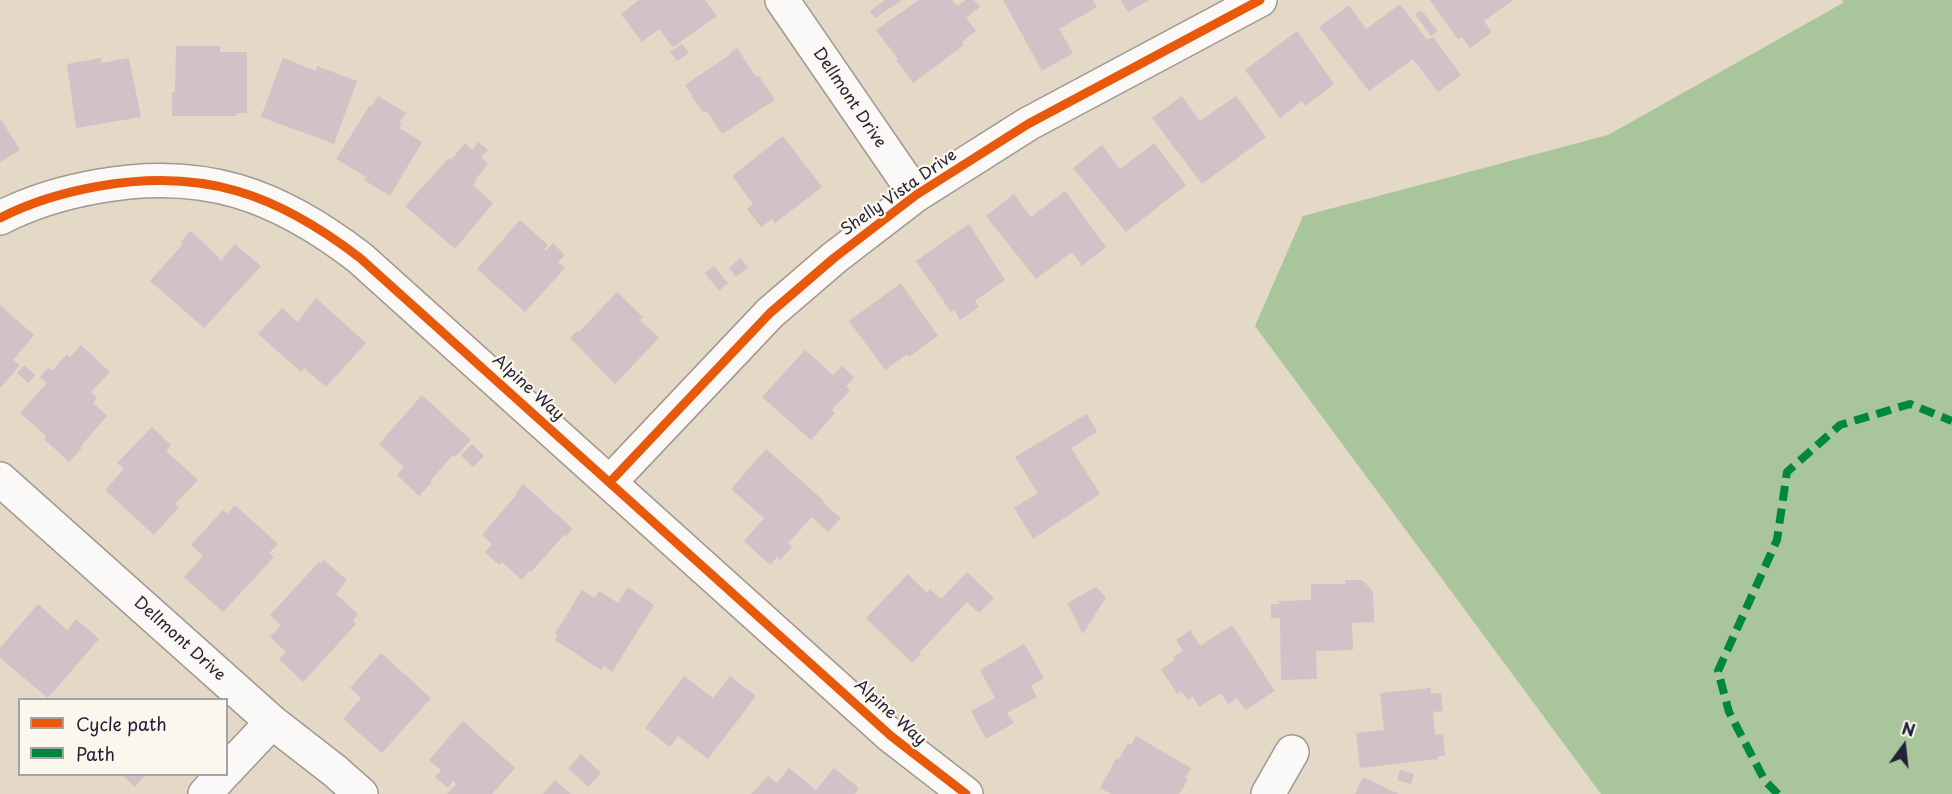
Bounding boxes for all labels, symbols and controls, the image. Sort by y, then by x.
street label: Dellmont Drive [808,44,890,152]
street label: Shelly Vista Drive [837,146,961,240]
street label: Alpine Way [488,351,568,425]
street label: Dellmont Drive [129,593,229,685]
street label: Alpine Way [850,676,930,750]
legend [18,698,228,776]
text: Cycle path [76,710,167,737]
text: N [1899,715,1918,742]
north arrow [1874,716,1934,776]
text: Path [76,740,115,767]

